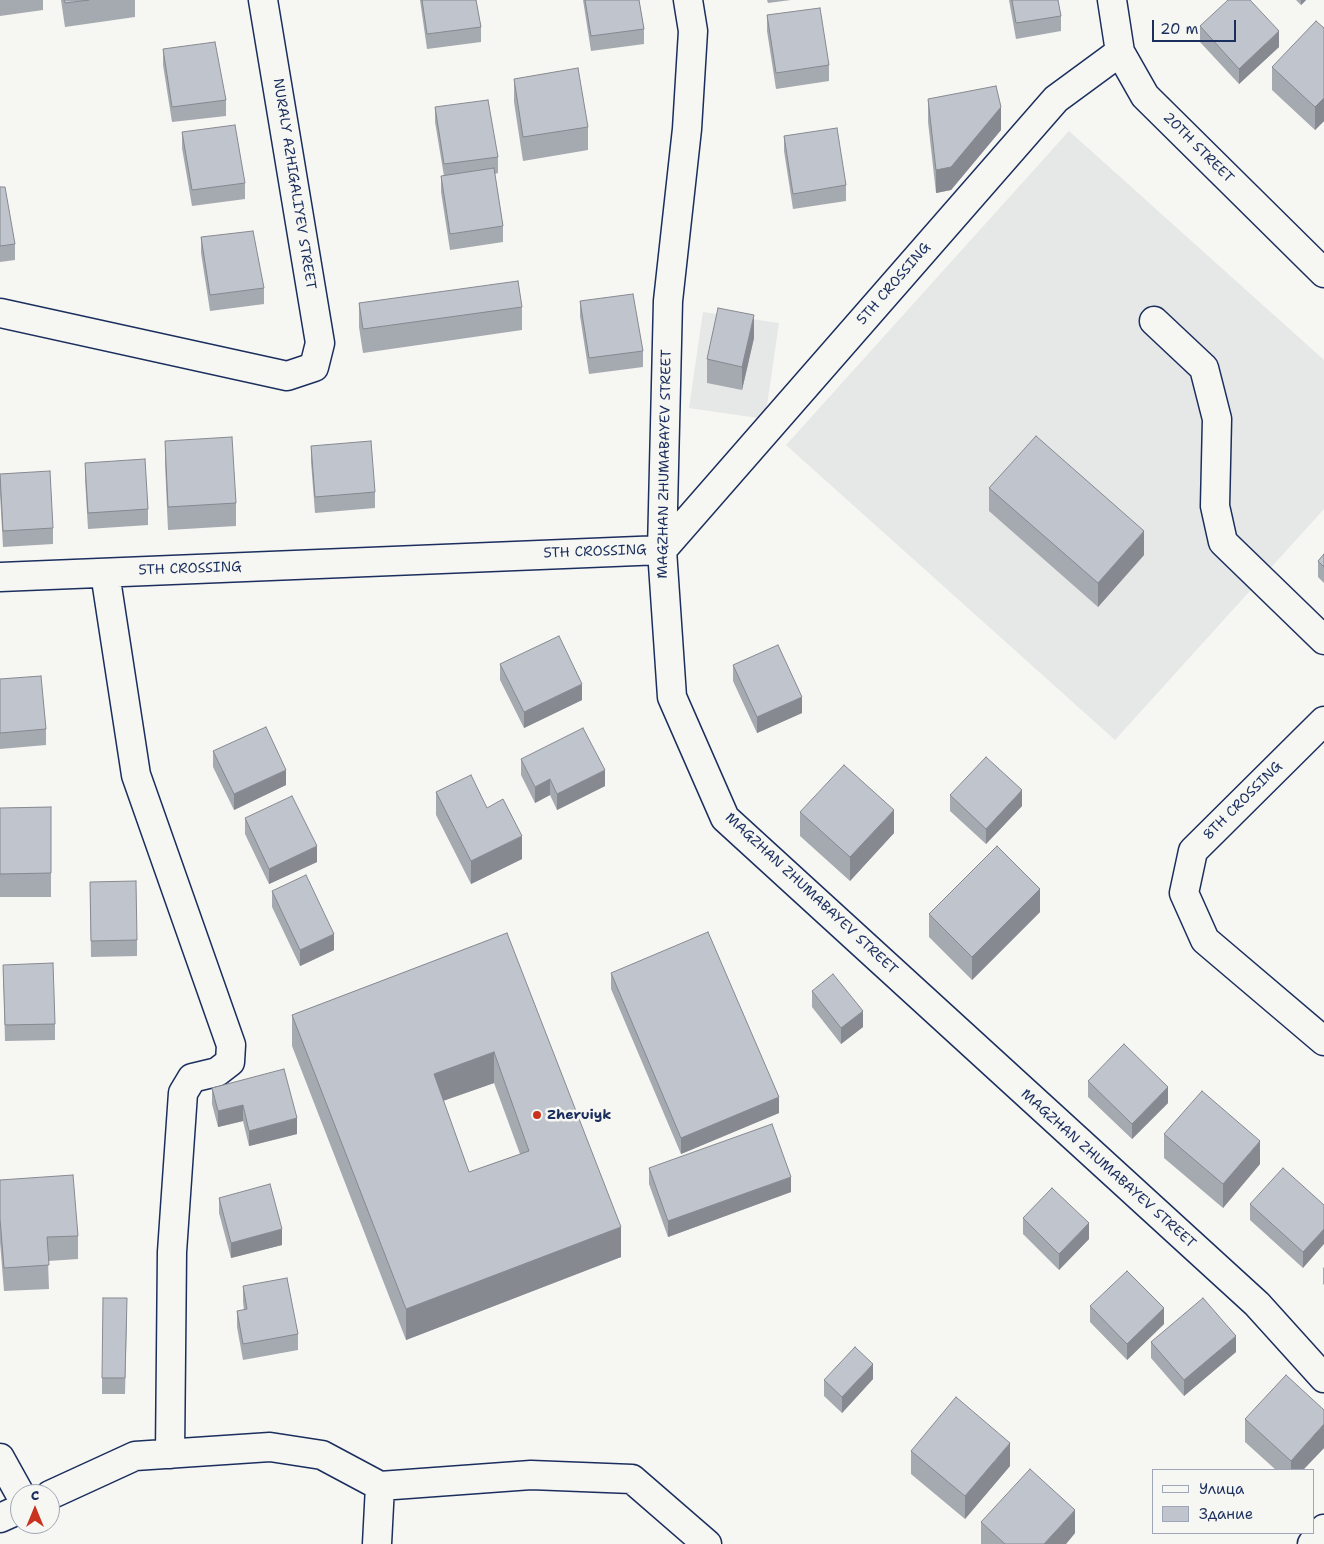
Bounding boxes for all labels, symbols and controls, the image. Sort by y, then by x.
scale bar [1154,10,1238,42]
text: 20 m [1160,19,1199,39]
street label: NURALY AZHIGALIYEV STREET [269,77,319,291]
street label: 20TH STREET [1159,109,1237,187]
street label: 5TH CROSSING [854,239,934,329]
street label: MAGZHAN ZHUMABAYEV STREET [655,349,675,579]
street label: 5TH CROSSING [543,542,647,562]
street label: 5TH CROSSING [138,559,242,579]
street label: 8TH CROSSING [1200,758,1286,844]
street label: MAGZHAN ZHUMABAYEV STREET [721,810,901,978]
street label: MAGZHAN ZHUMABAYEV STREET [1017,1086,1199,1252]
place label: Zheruiyk [547,1107,611,1123]
marker: Zheruiyk [531,1109,543,1121]
legend [1152,1469,1314,1534]
text: Улица [1199,1479,1244,1499]
north arrow [10,1484,60,1534]
text: С [31,1486,39,1504]
text: Здание [1199,1504,1253,1524]

